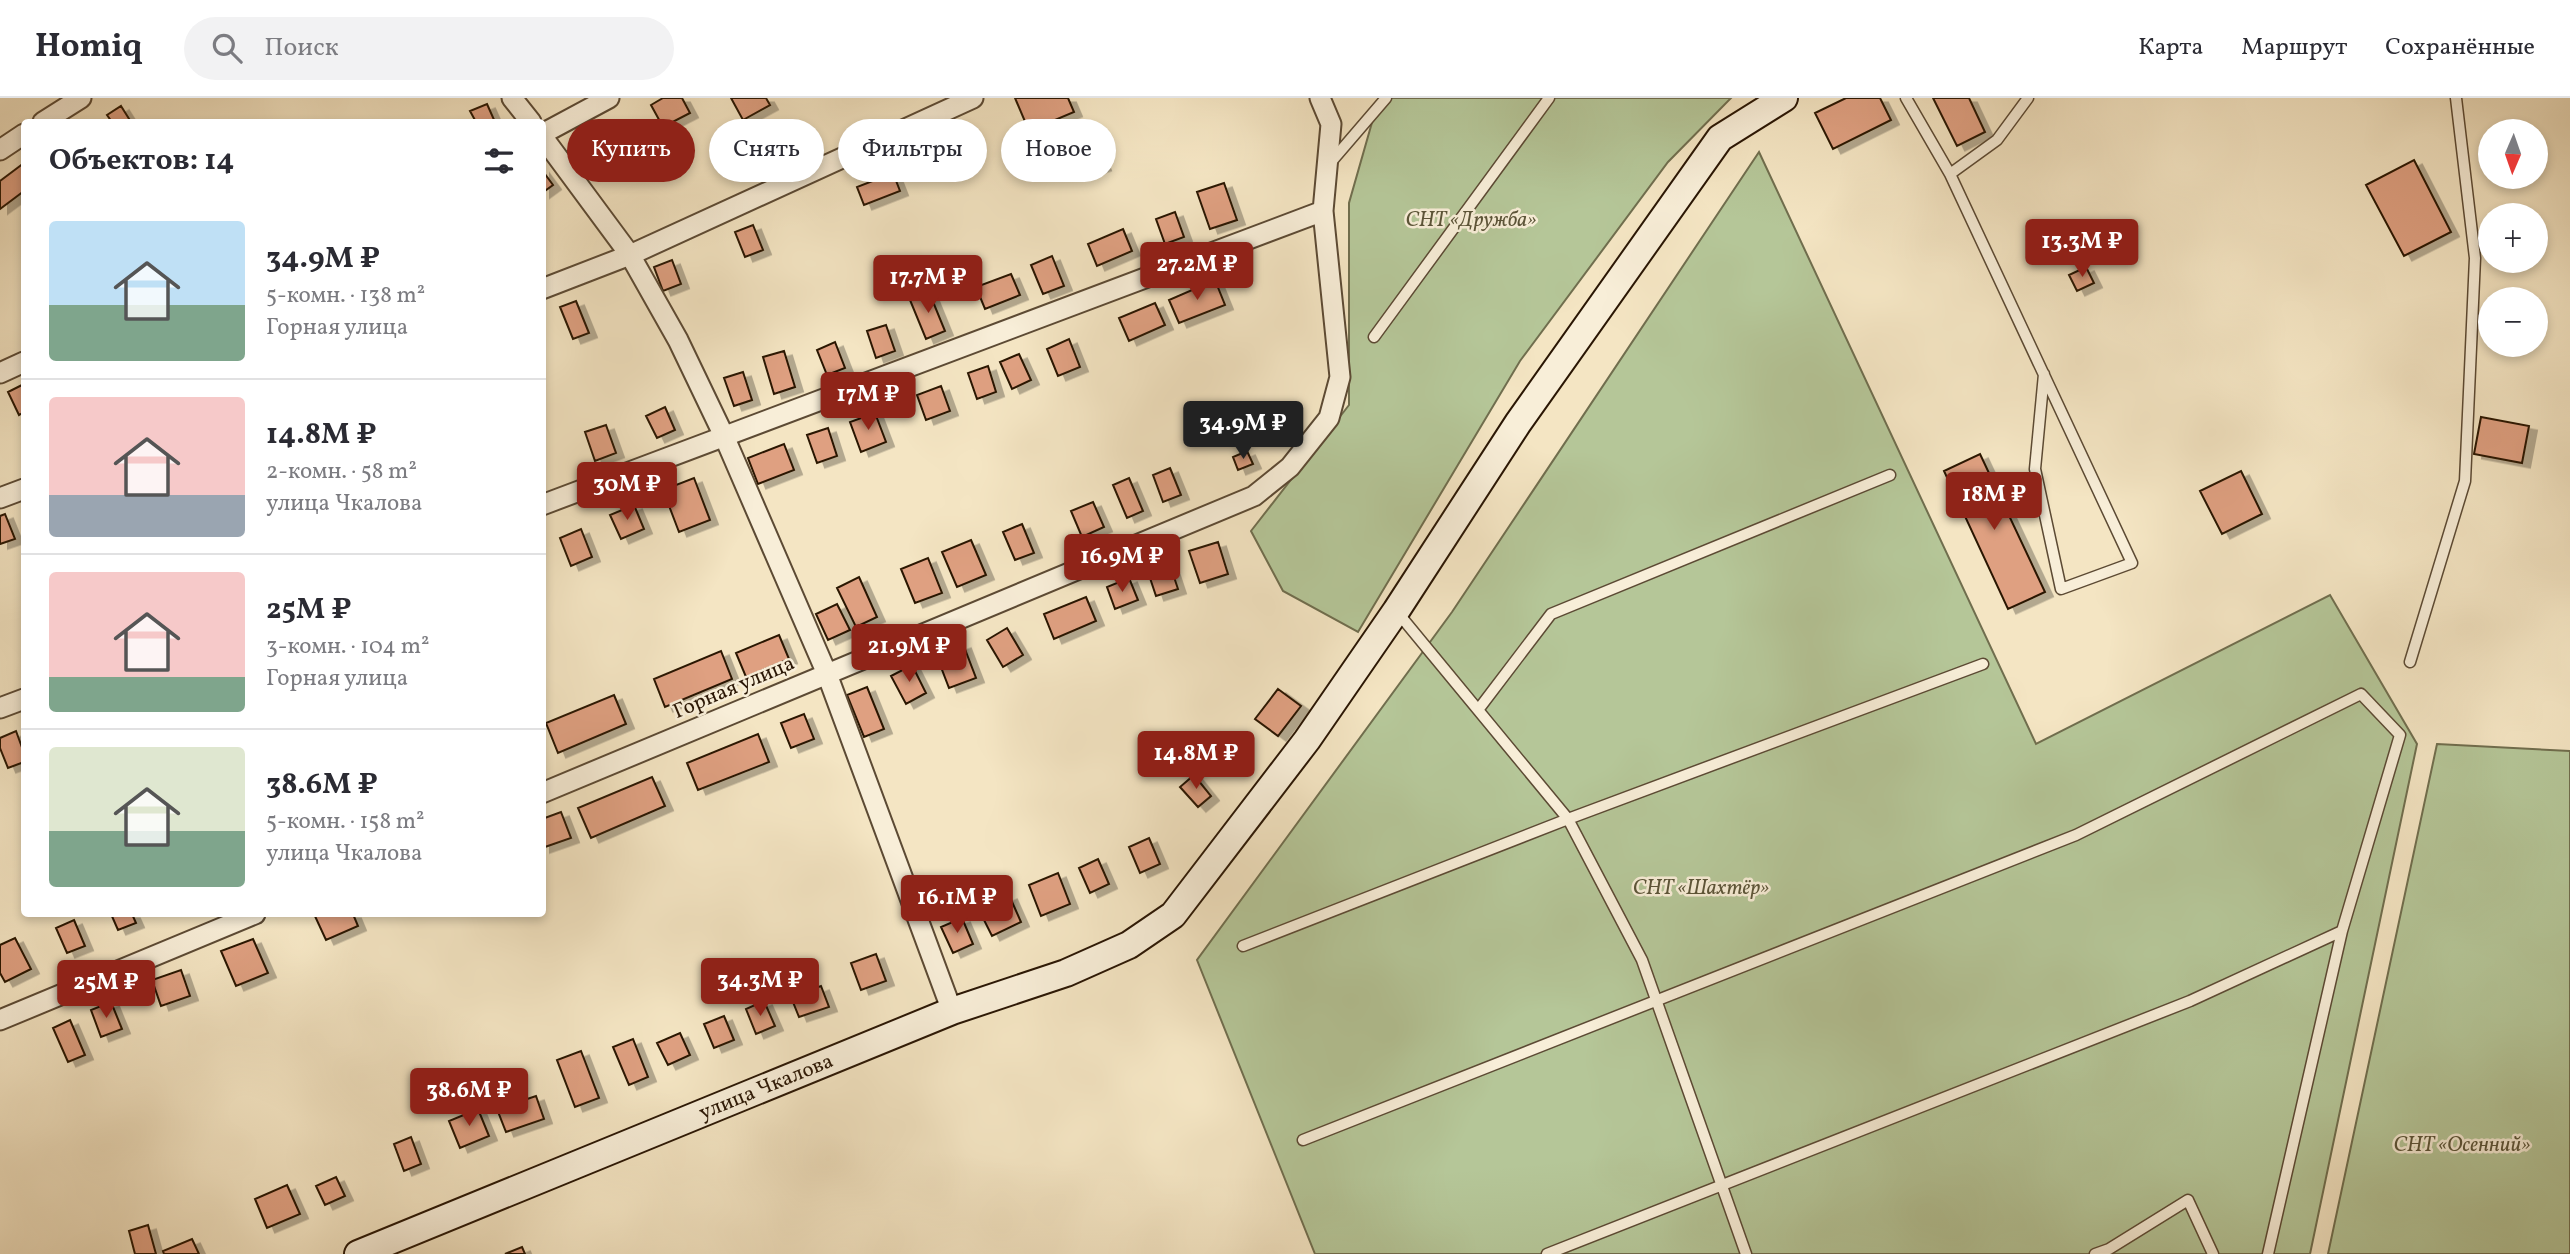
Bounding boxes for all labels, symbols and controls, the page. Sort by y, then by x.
search box [184,17,674,80]
text: Homiq [35,25,142,71]
icon: search [208,29,246,67]
text: Поиск [264,30,339,66]
text: Карта [2138,31,2203,65]
text: Маршрут [2241,31,2347,65]
text: Сохранённые [2385,31,2535,65]
chip: Купить [567,119,695,182]
chip: Снять [709,119,824,182]
chip: Фильтры [838,119,987,182]
chip: Новое [1001,119,1116,182]
north arrow [2478,119,2548,189]
map controls [2478,119,2548,357]
text: Объектов: 14 [49,140,234,182]
icon: filters [480,142,518,180]
button: + [2478,203,2548,273]
park label: СНТ «Дружба» [1405,206,1537,235]
pin: 13.3M ₽ [2017,220,2147,279]
text: 13.3M ₽ [2041,226,2123,258]
text: 34.9M ₽ [266,238,380,280]
pin: 27.2M ₽ [1132,242,1262,302]
icon: home [105,249,189,333]
text: 27.2M ₽ [1156,249,1238,281]
pin: 17.7M ₽ [863,256,993,315]
text: 17.7M ₽ [889,262,967,294]
text: 5-комн. · 138 m² [266,280,425,312]
button: − [2478,287,2548,357]
text: Горная улица [266,312,408,344]
pin: 17M ₽ [819,372,917,432]
text: 17M ₽ [837,379,899,411]
pin: 34.9M ₽ [1178,402,1308,461]
text: 34.9M ₽ [1199,408,1287,440]
text: 14.8M ₽ [266,414,377,456]
icon: home [105,425,189,509]
text: 2-комн. · 58 m² [266,456,417,488]
pin: 30M ₽ [578,462,676,522]
text: 30M ₽ [593,469,661,501]
pin: 18M ₽ [1945,472,2043,532]
text: 18M ₽ [1962,479,2026,511]
text: улица Чкалова [266,488,422,520]
pin: 16.9M ₽ [1057,534,1187,594]
text: 16.9M ₽ [1080,541,1164,573]
text: 25M ₽ [266,589,352,631]
icon: home [105,600,189,684]
pin: 21.9M ₽ [844,624,974,684]
text: 3-комн. · 104 m² [266,631,430,663]
text: 21.9M ₽ [867,631,951,663]
street label: Горная улица [669,649,799,727]
text: Горная улица [266,663,408,695]
pin: 14.8M ₽ [1131,732,1261,791]
text: 14.8M ₽ [1154,738,1238,770]
text: 38.6M ₽ [266,764,378,806]
icon: home [105,775,189,859]
text: 5-комн. · 158 m² [266,806,425,838]
text: улица Чкалова [266,838,422,870]
park label: СНТ «Шахтёр» [1633,874,1769,903]
pin: 16.1M ₽ [892,876,1022,935]
text: 16.1M ₽ [917,882,997,914]
pin: 34.3M ₽ [695,958,825,1018]
pin: 25M ₽ [57,960,155,1020]
text: 34.3M ₽ [717,965,803,997]
text: 25M ₽ [73,967,139,999]
street label: улица Чкалова [695,1047,838,1127]
pin: 38.6M ₽ [404,1068,534,1128]
text: 38.6M ₽ [426,1075,512,1107]
park label: СНТ «Осенний» [2394,1131,2530,1160]

